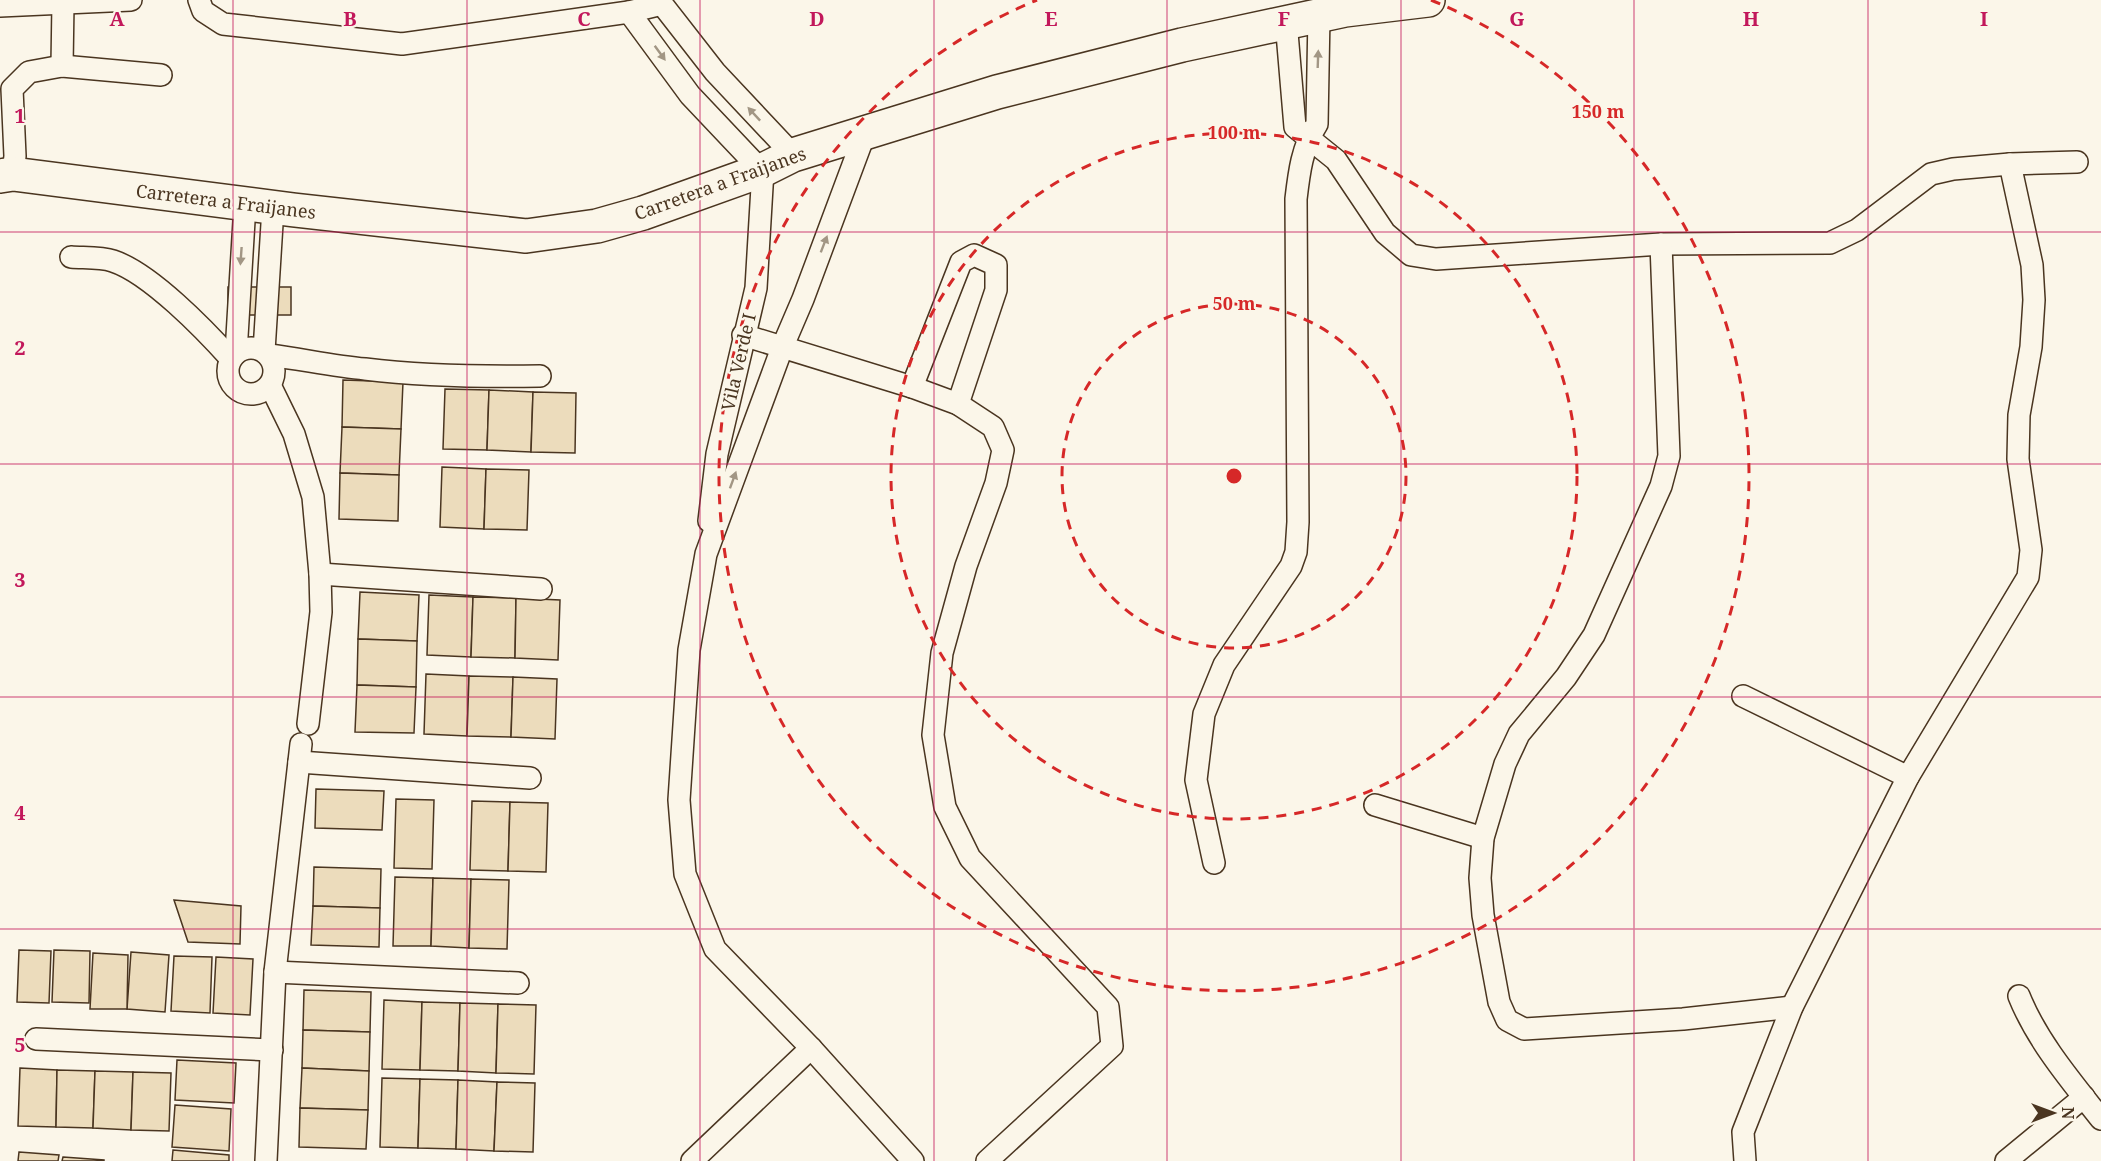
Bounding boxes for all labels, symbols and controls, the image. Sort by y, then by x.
text: A [109,5,125,32]
text: B [343,5,357,32]
text: C [577,5,591,32]
text: D [809,5,825,32]
text: E [1044,5,1058,32]
text: F [1278,5,1290,32]
text: G [1509,5,1525,32]
text: H [1743,5,1759,32]
text: I [1980,5,1988,32]
one-way arrow [653,46,665,61]
one-way arrow [1313,49,1323,68]
text: 150 m [1572,99,1625,123]
text: 1 [14,102,26,129]
one-way arrow [747,106,761,121]
text: 100 m [1208,120,1261,144]
street label: Carretera a Fraijanes [631,141,809,225]
street label: Carretera a Fraijanes [135,178,317,224]
one-way arrow [819,235,829,253]
one-way arrow [237,247,246,266]
text: 50 m [1213,291,1256,315]
street label: Vila Verde I [715,311,761,413]
text: 2 [14,334,26,361]
centre of rings [1224,466,1244,486]
one-way arrow [729,471,738,489]
text: 3 [14,566,26,593]
text: 4 [14,799,26,826]
text: 5 [14,1031,26,1058]
north arrow [2023,1083,2083,1143]
text: N [2057,1107,2079,1120]

